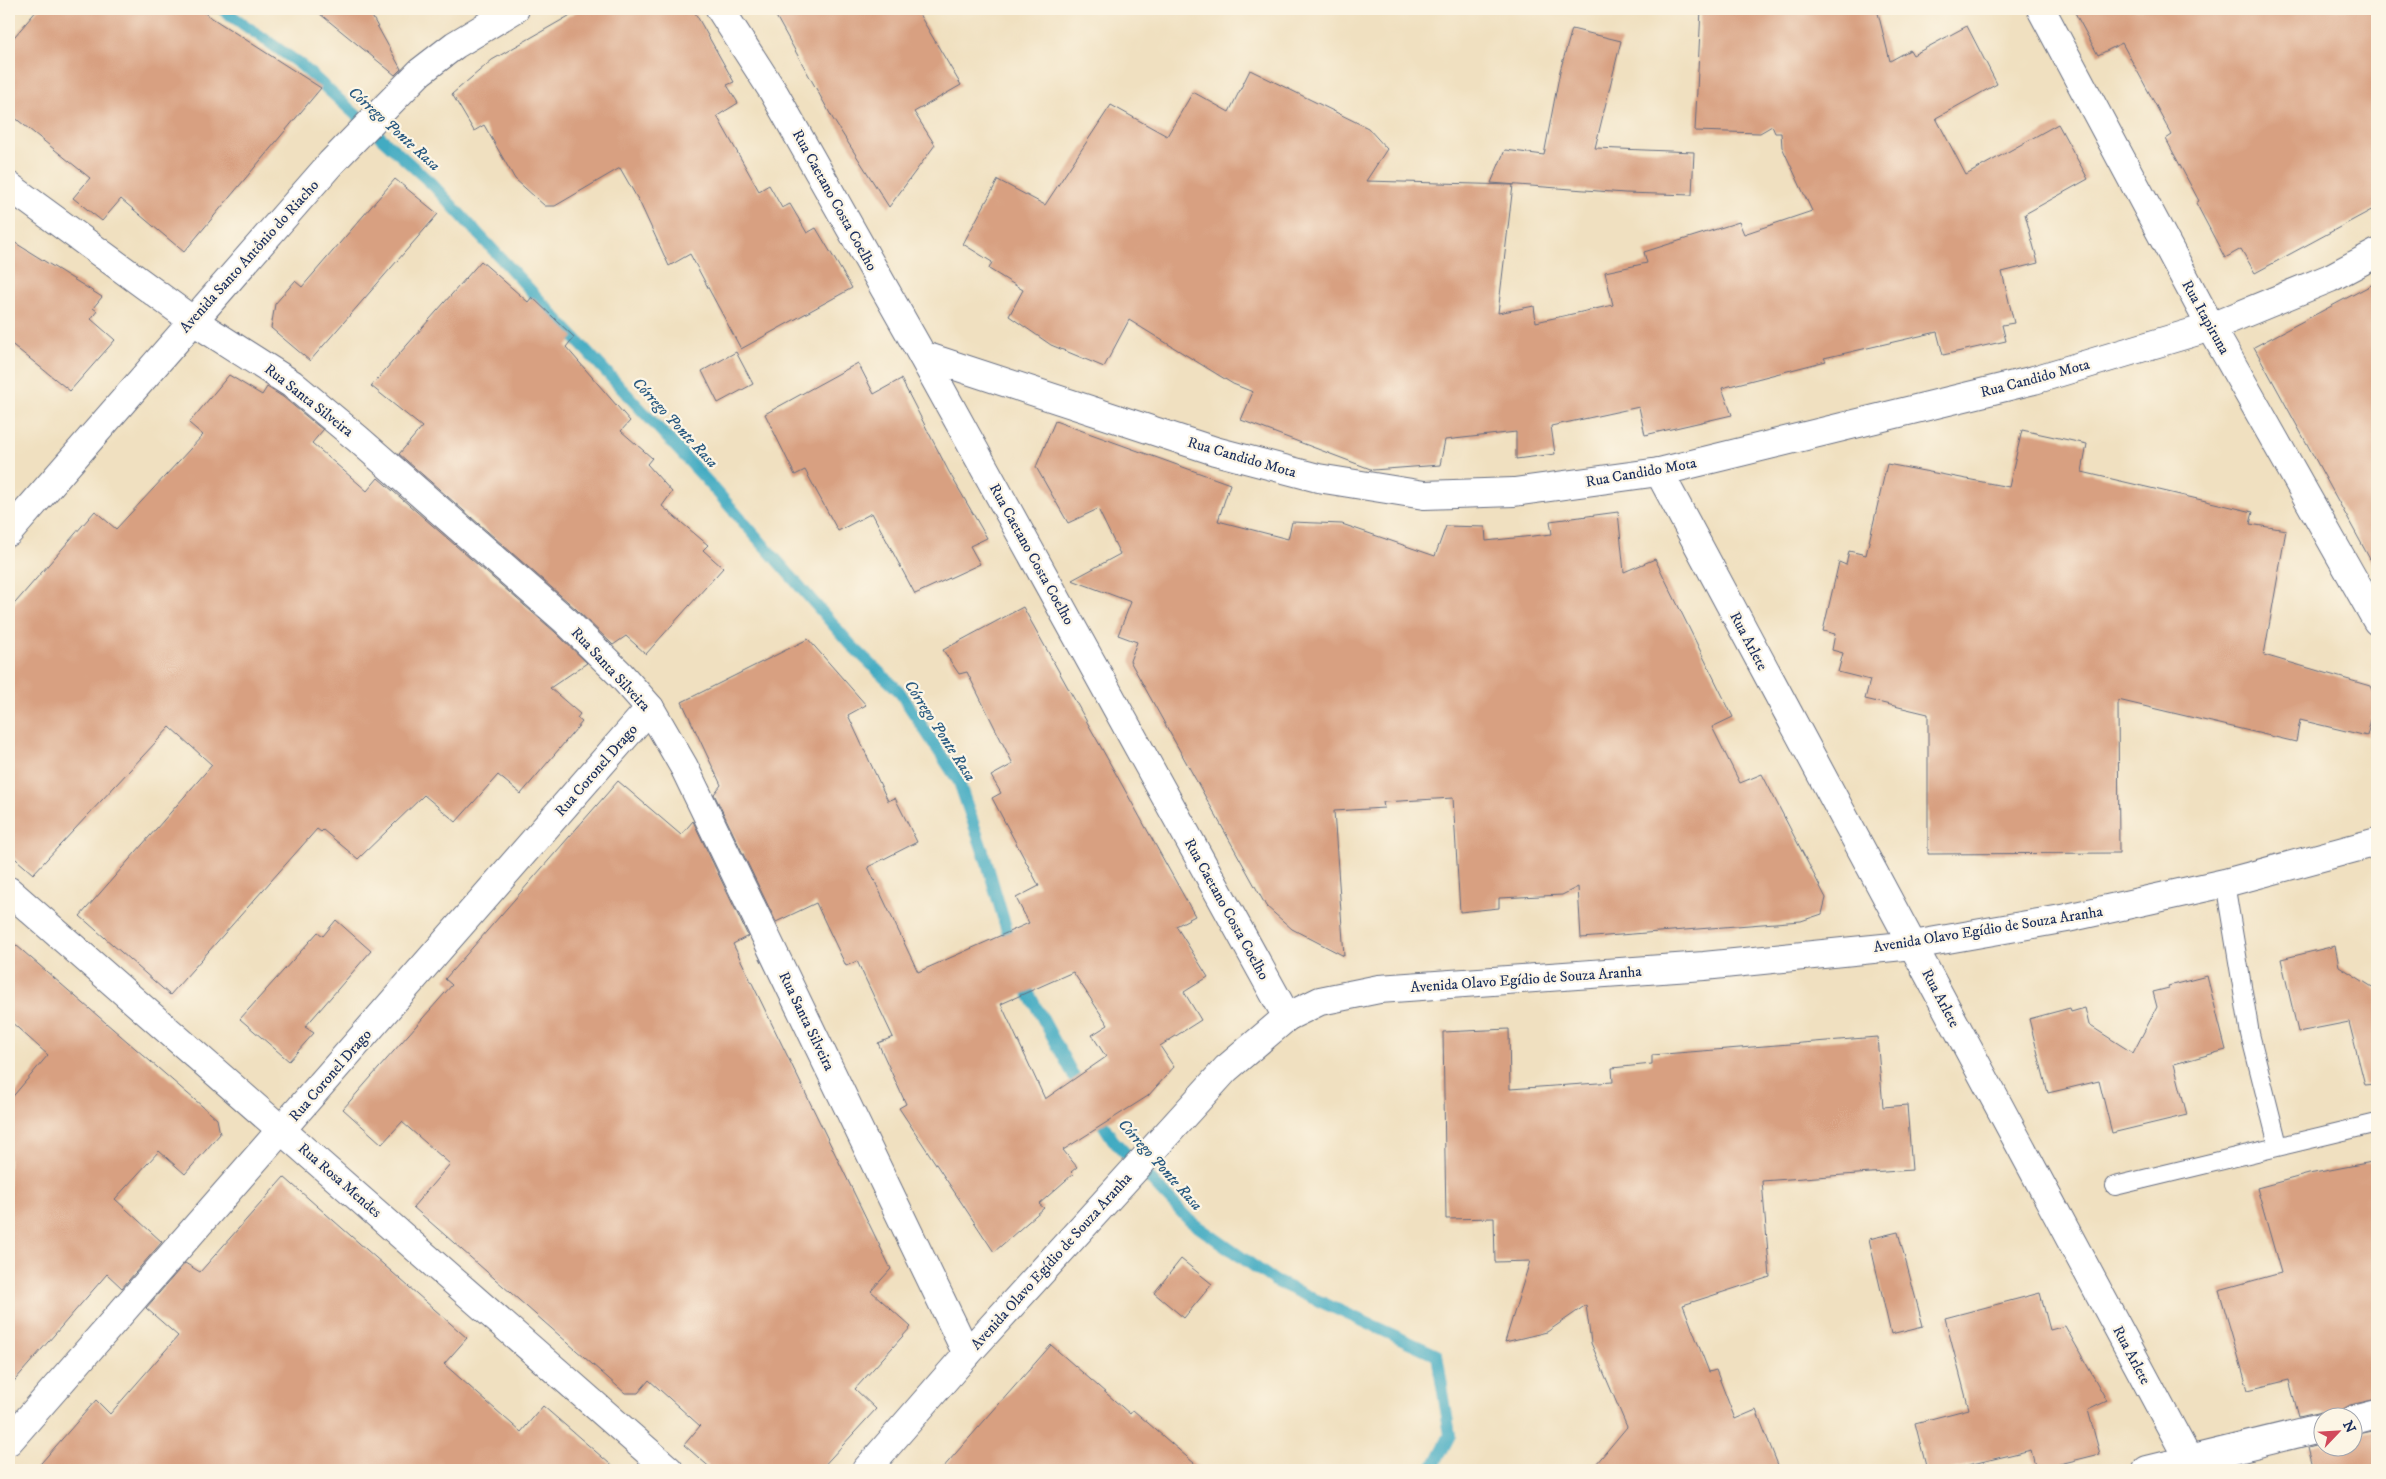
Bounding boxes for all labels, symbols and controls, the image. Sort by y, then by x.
water label: Córrego Ponte Rasa [344,82,445,175]
street label: Rua Caetano Costa Coelho [788,126,881,274]
street label: Avenida Santo Antônio do Riacho [176,176,323,337]
street label: Rua Itapiruna [2177,277,2234,358]
street label: Rua Candido Mota [1978,355,2092,402]
street label: Rua Santa Silveira [260,360,358,441]
water label: Córrego Ponte Rasa [628,373,723,472]
street label: Rua Candido Mota [1185,433,1299,482]
street label: Rua Candido Mota [1584,453,1699,492]
street label: Rua Caetano Costa Coelho [985,480,1078,628]
street label: Rua Arlete [1725,609,1772,674]
street label: Rua Santa Silveira [567,623,655,716]
water label: Córrego Ponte Rasa [900,676,980,785]
street label: Rua Coronel Drago [551,720,642,820]
street label: Rua Caetano Costa Coelho [1180,835,1273,983]
street label: Avenida Olavo Egídio de Souza Aranha [1872,902,2105,957]
street label: Avenida Olavo Egídio de Souza Aranha [1410,962,1643,997]
street label: Rua Arlete [1917,966,1964,1031]
street label: Rua Santa Silveira [774,969,839,1074]
street label: Rua Coronel Drago [285,1025,376,1125]
water label: Córrego Ponte Rasa [1114,1114,1207,1215]
street label: Rua Rosa Mendes [294,1139,385,1222]
street label: Avenida Olavo Egídio de Souza Aranha [967,1168,1136,1354]
street label: Rua Arlete [2108,1323,2155,1388]
north arrow [2314,1406,2364,1456]
text: N [2338,1418,2360,1436]

